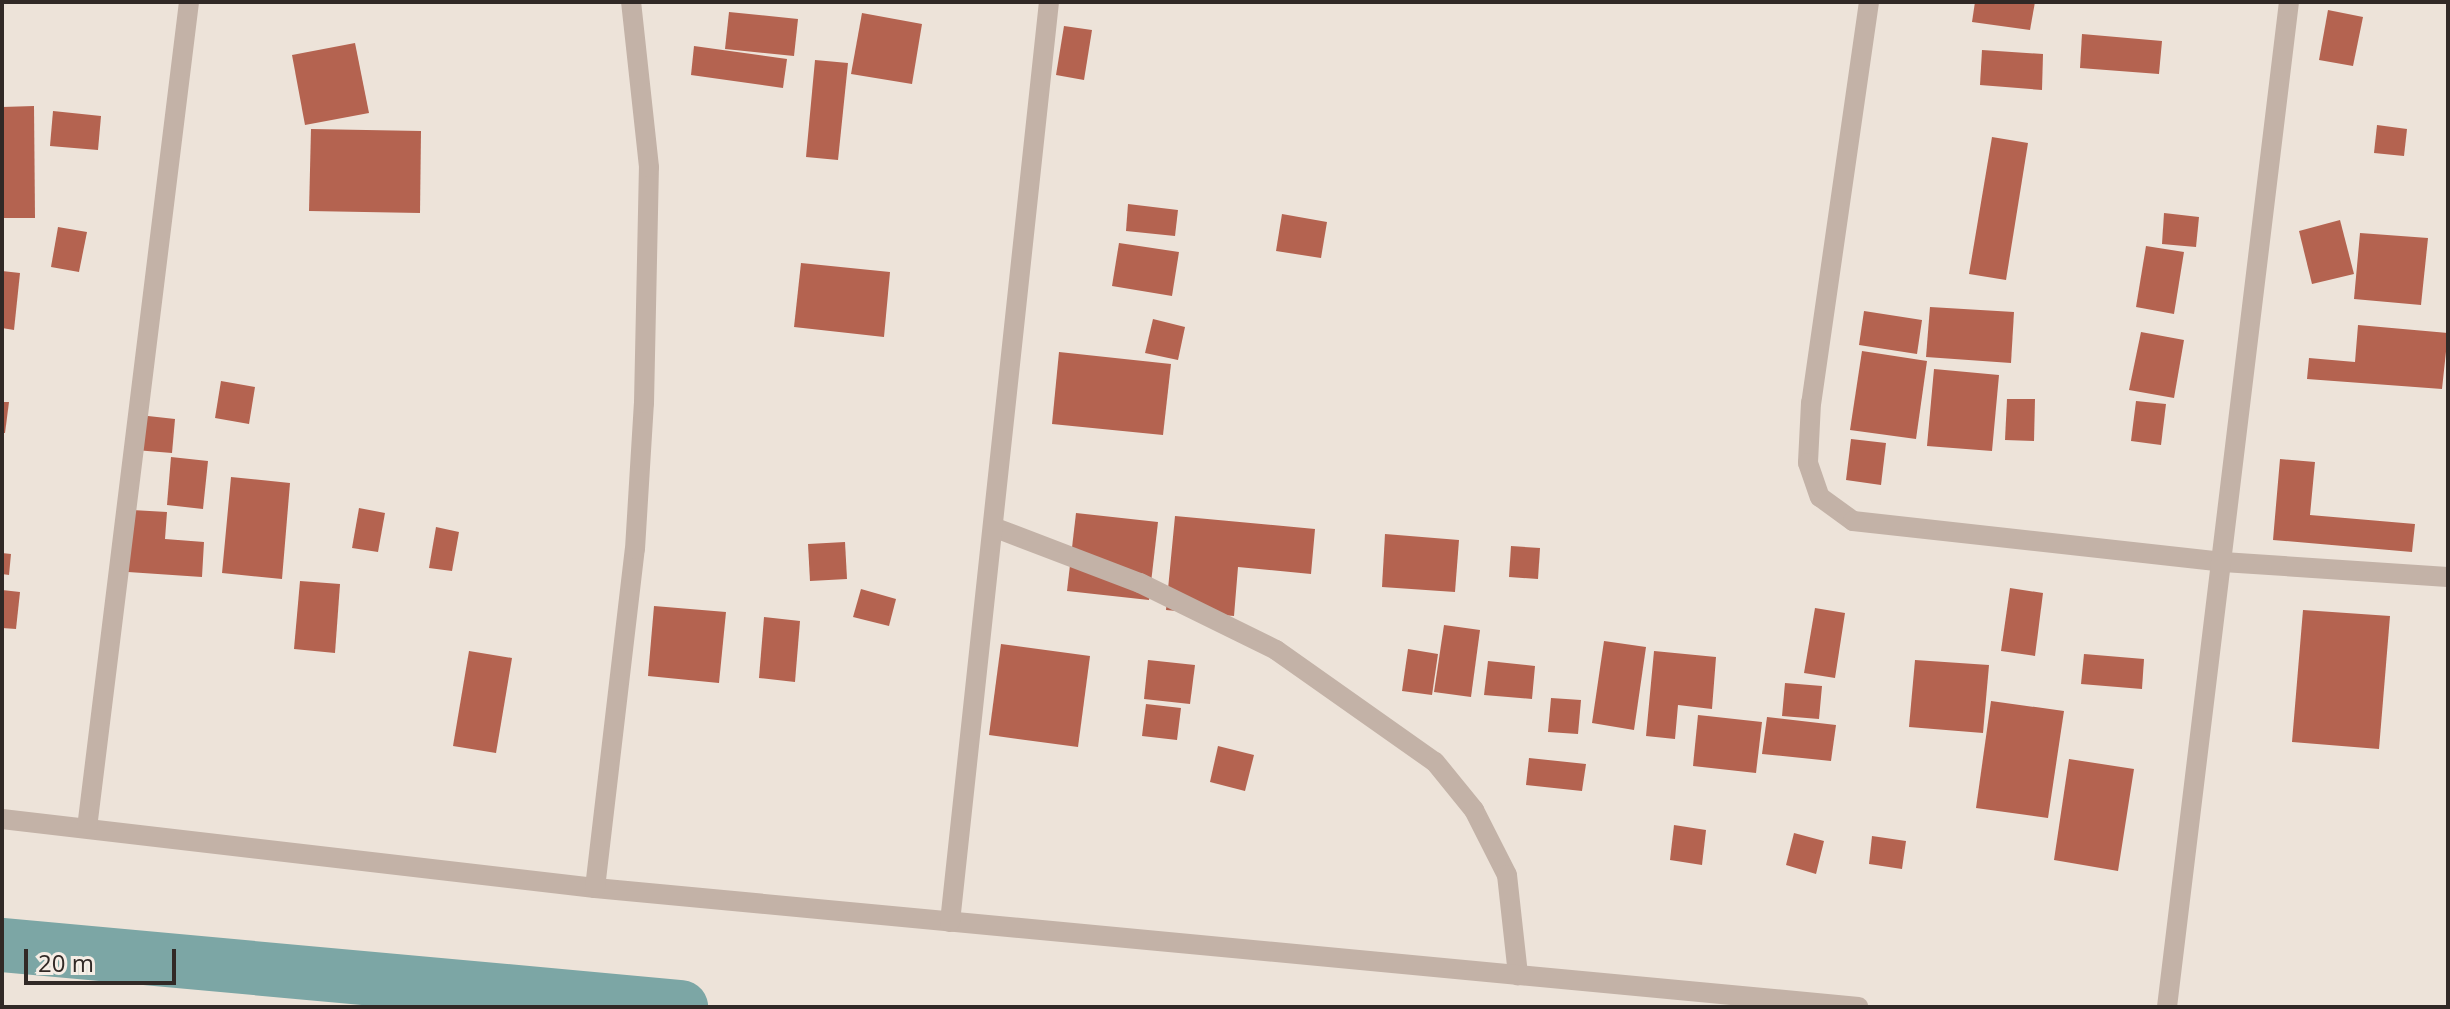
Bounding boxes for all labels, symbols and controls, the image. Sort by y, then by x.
scale bar [28,933,180,983]
text: 20 m [38,946,94,979]

